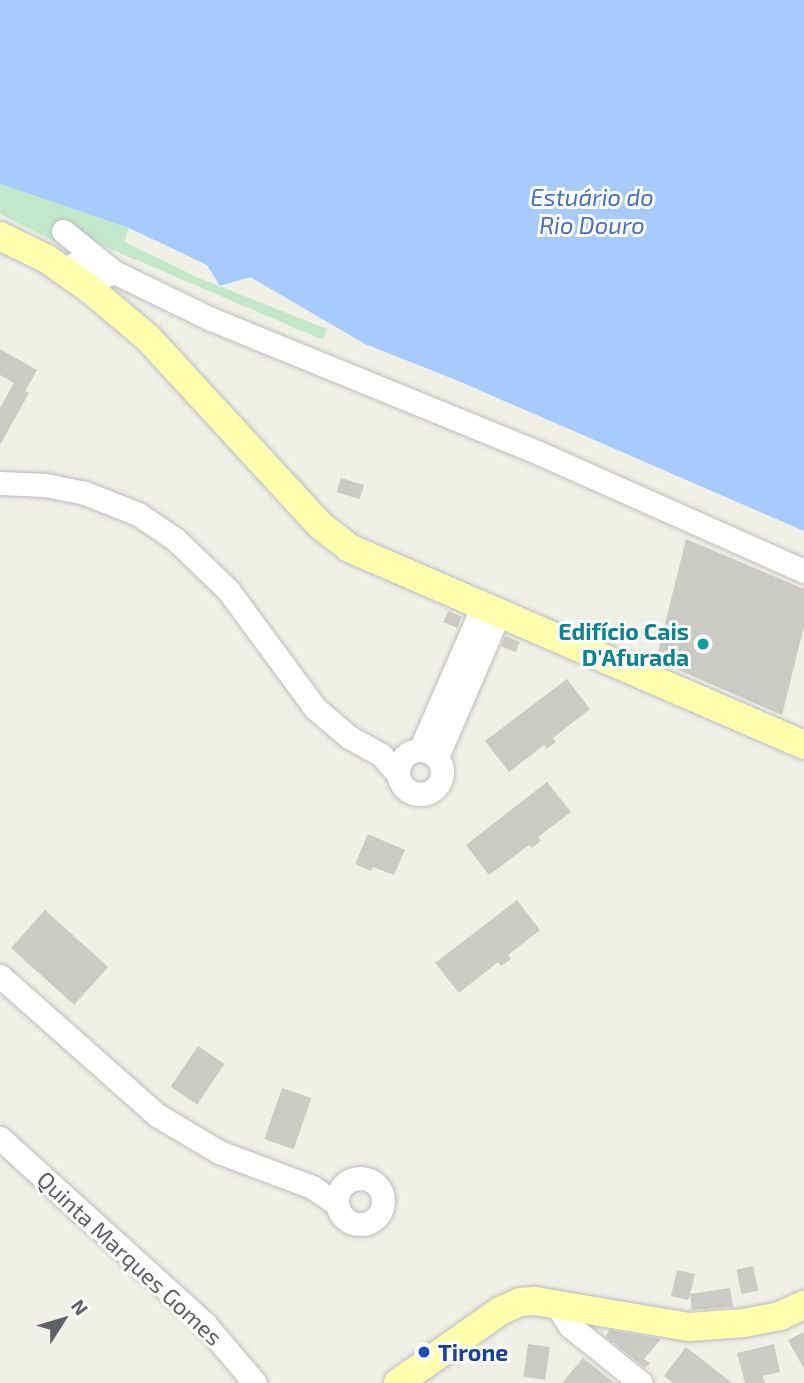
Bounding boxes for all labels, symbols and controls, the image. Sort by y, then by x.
water label: Estuário do Rio Douro [530,183,654,239]
place label: Edifício Cais D'Afurada [558,617,689,671]
marker: Edifício Cais D'Afurada [695,636,711,652]
street label: Quinta Marques Gomes [32,1165,228,1351]
north arrow [28,1285,98,1355]
text: N [67,1295,93,1319]
place label: Tirone [438,1338,508,1366]
marker: Tirone [416,1344,432,1360]

